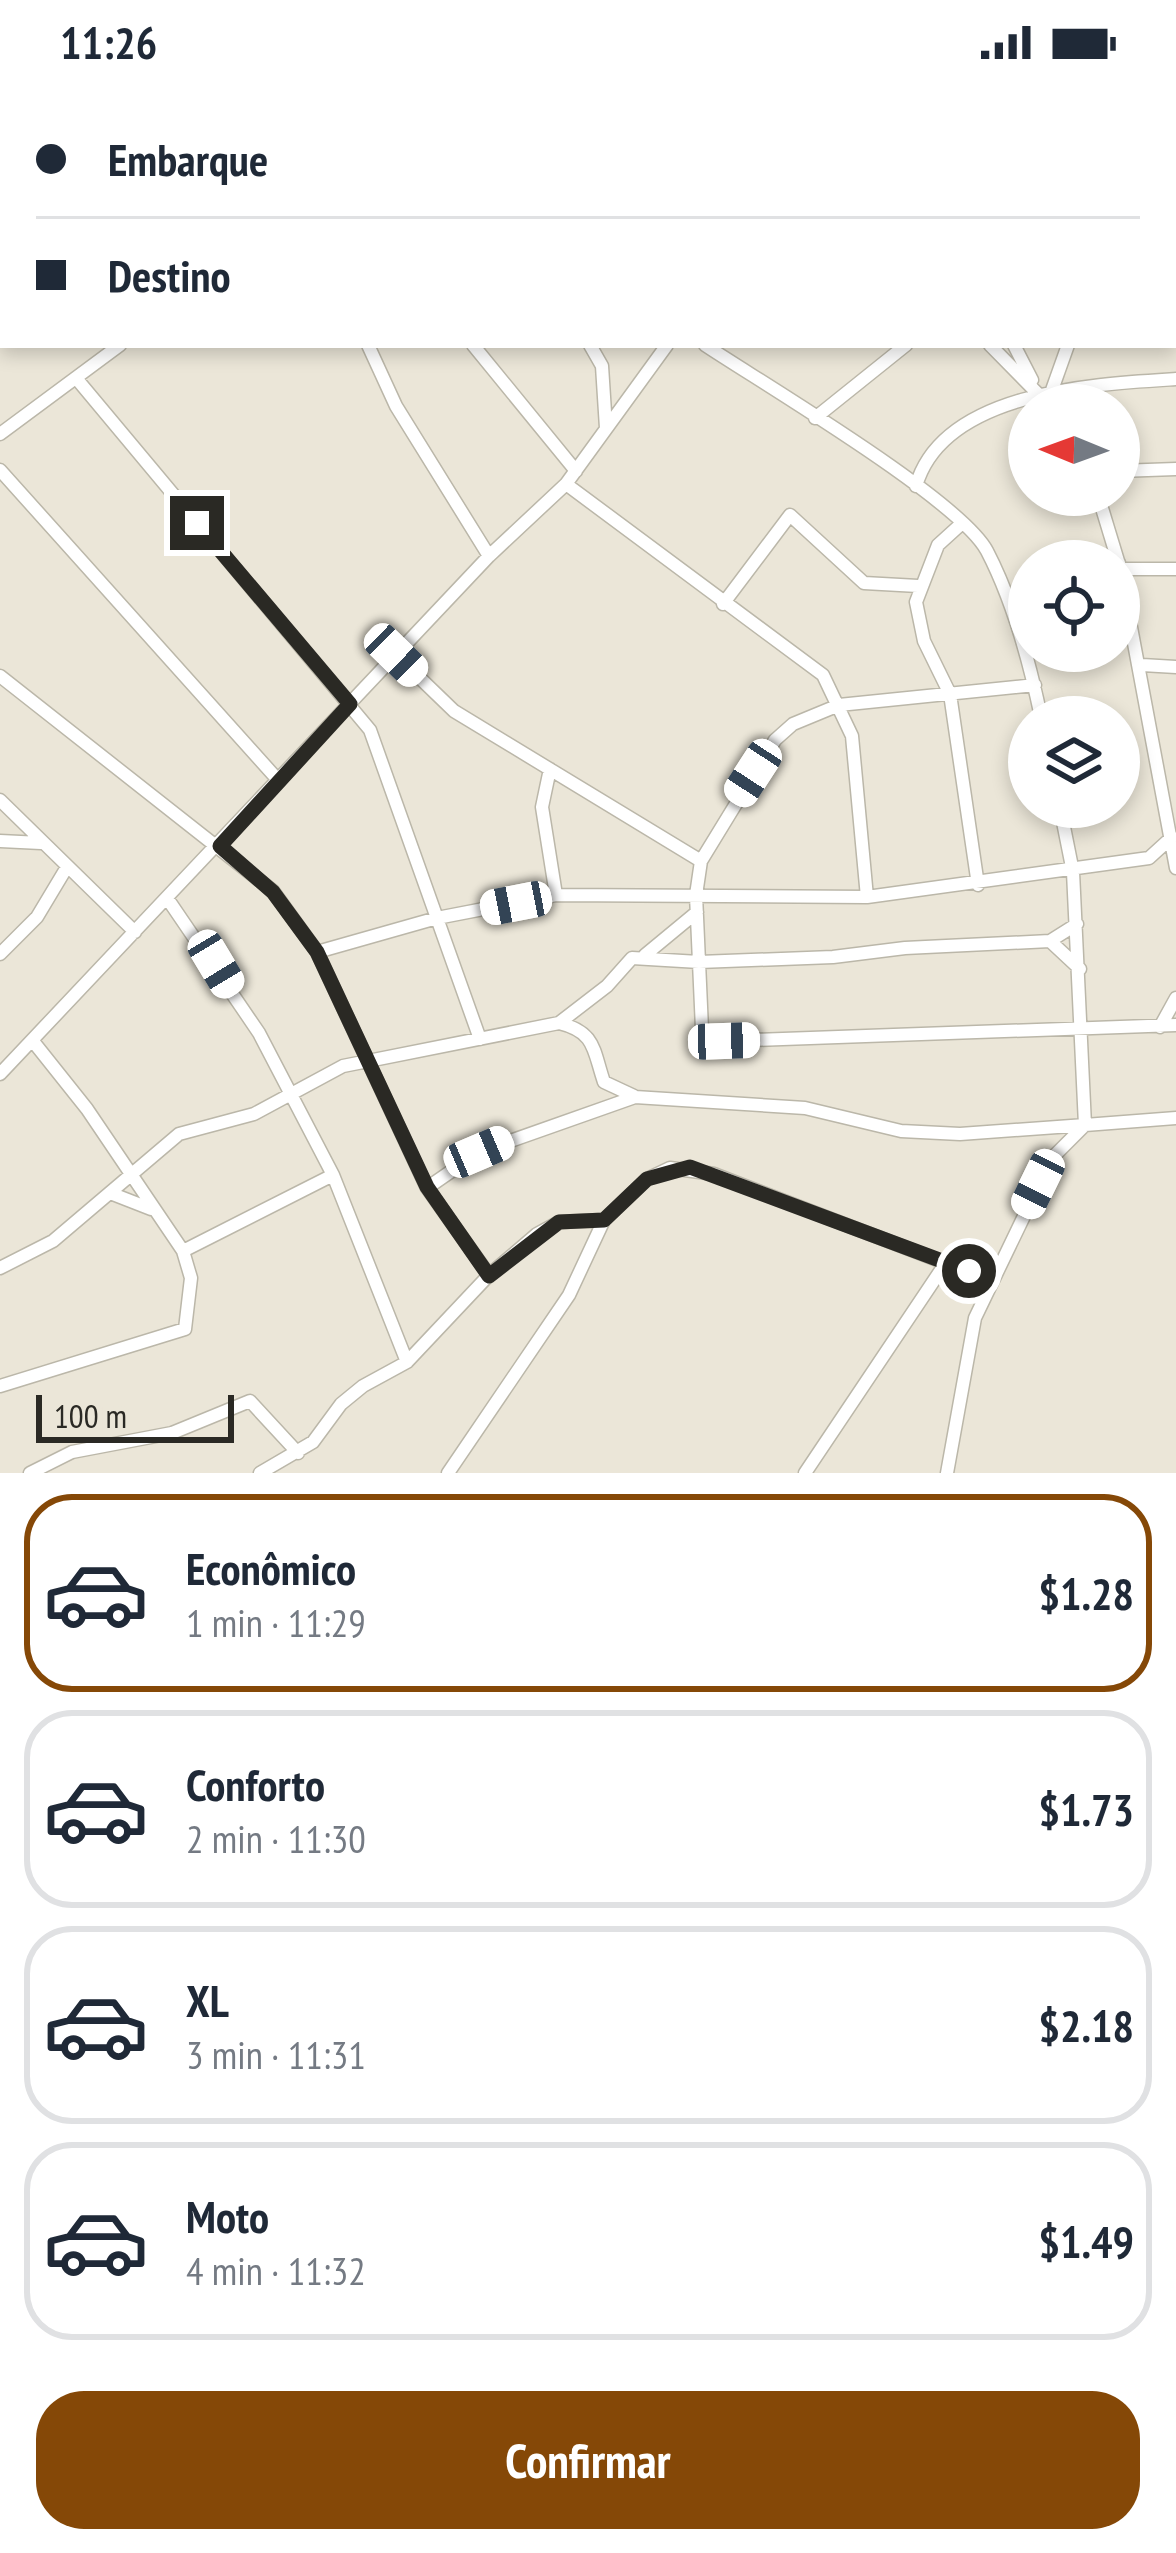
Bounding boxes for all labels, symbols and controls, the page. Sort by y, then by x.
text: 11:26 [60,13,157,71]
text: Embarque [108,130,268,188]
text: Destino [108,246,231,304]
north arrow [1008,384,1140,516]
map controls [1008,384,1140,828]
route end [170,496,224,550]
button: locate [1008,540,1140,672]
car [358,617,434,693]
button: layers [1008,696,1140,828]
car [718,733,788,813]
car [477,878,555,928]
car [182,924,250,1004]
car [687,1022,761,1060]
car [439,1121,519,1183]
car [1006,1144,1070,1224]
route start [942,1244,996,1298]
scale bar [36,1389,234,1442]
text: 100 m [54,1394,127,1437]
icon: car [42,1539,150,1647]
text: Econômico [186,1539,356,1597]
text: $1.28 [1038,1564,1134,1622]
text: 1 min · 11:29 [186,1597,366,1648]
icon: car [42,1755,150,1863]
text: Conforto [186,1755,325,1813]
text: $1.73 [1038,1780,1134,1838]
text: 2 min · 11:30 [186,1813,366,1864]
icon: car [42,1971,150,2079]
text: XL [186,1971,229,2029]
text: $2.18 [1038,1996,1134,2054]
text: 3 min · 11:31 [186,2029,366,2080]
icon: car [42,2187,150,2295]
text: Moto [186,2187,269,2245]
text: $1.49 [1038,2212,1134,2270]
text: 4 min · 11:32 [186,2245,366,2296]
button: Confirmar [36,2391,1140,2529]

